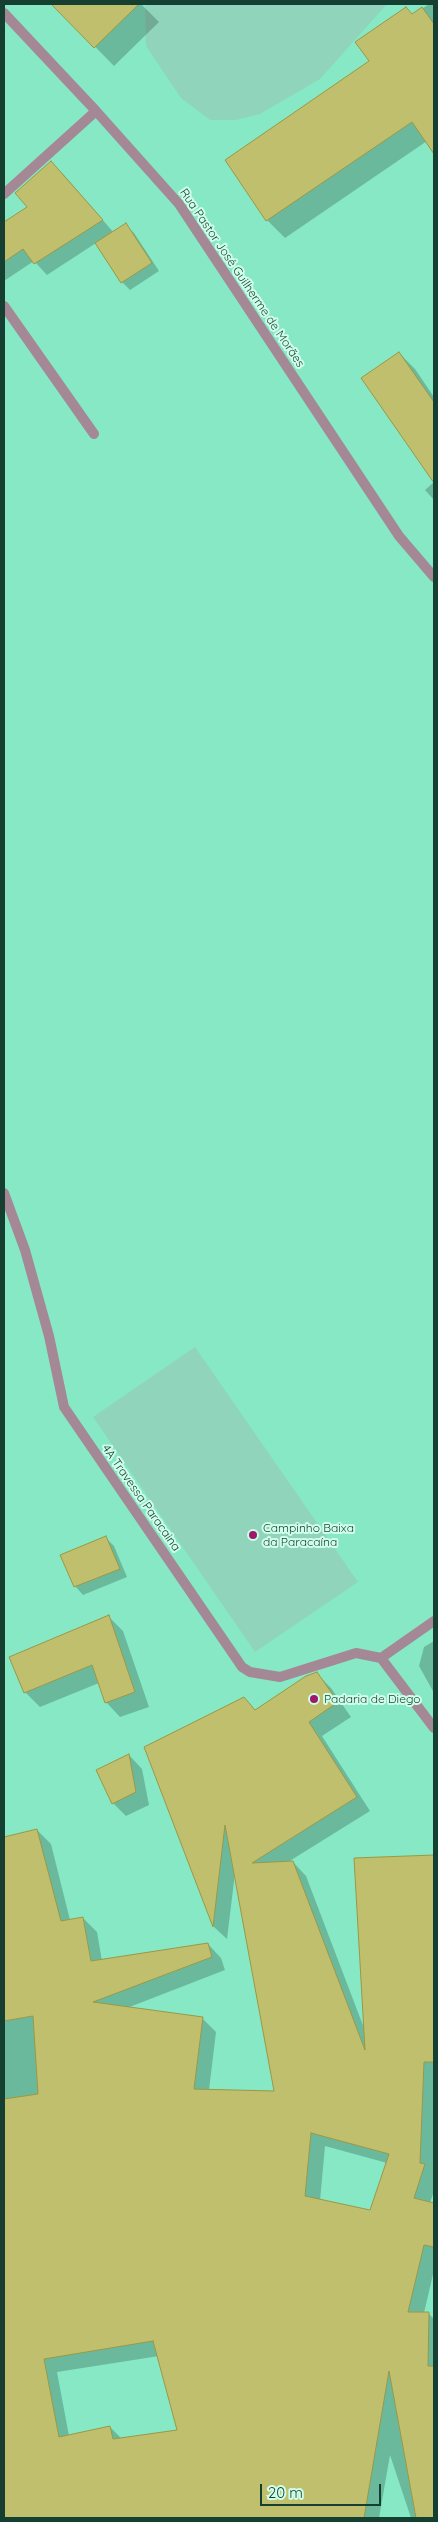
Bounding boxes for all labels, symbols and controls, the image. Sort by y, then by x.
street label: Rua Pastor José Guilherme de Morães [177,186,307,370]
street label: 4A Travessa Paracaina [99,1442,183,1554]
place label: Campinho Baixa da Paracaína [263,1521,354,1549]
marker: Campinho Baixa da Paracaína [247,1529,259,1541]
place label: Padaria de Diego [324,1692,420,1706]
marker: Padaria de Diego [308,1693,320,1705]
scale bar [263,2474,384,2506]
text: 20 m [268,2483,303,2502]

